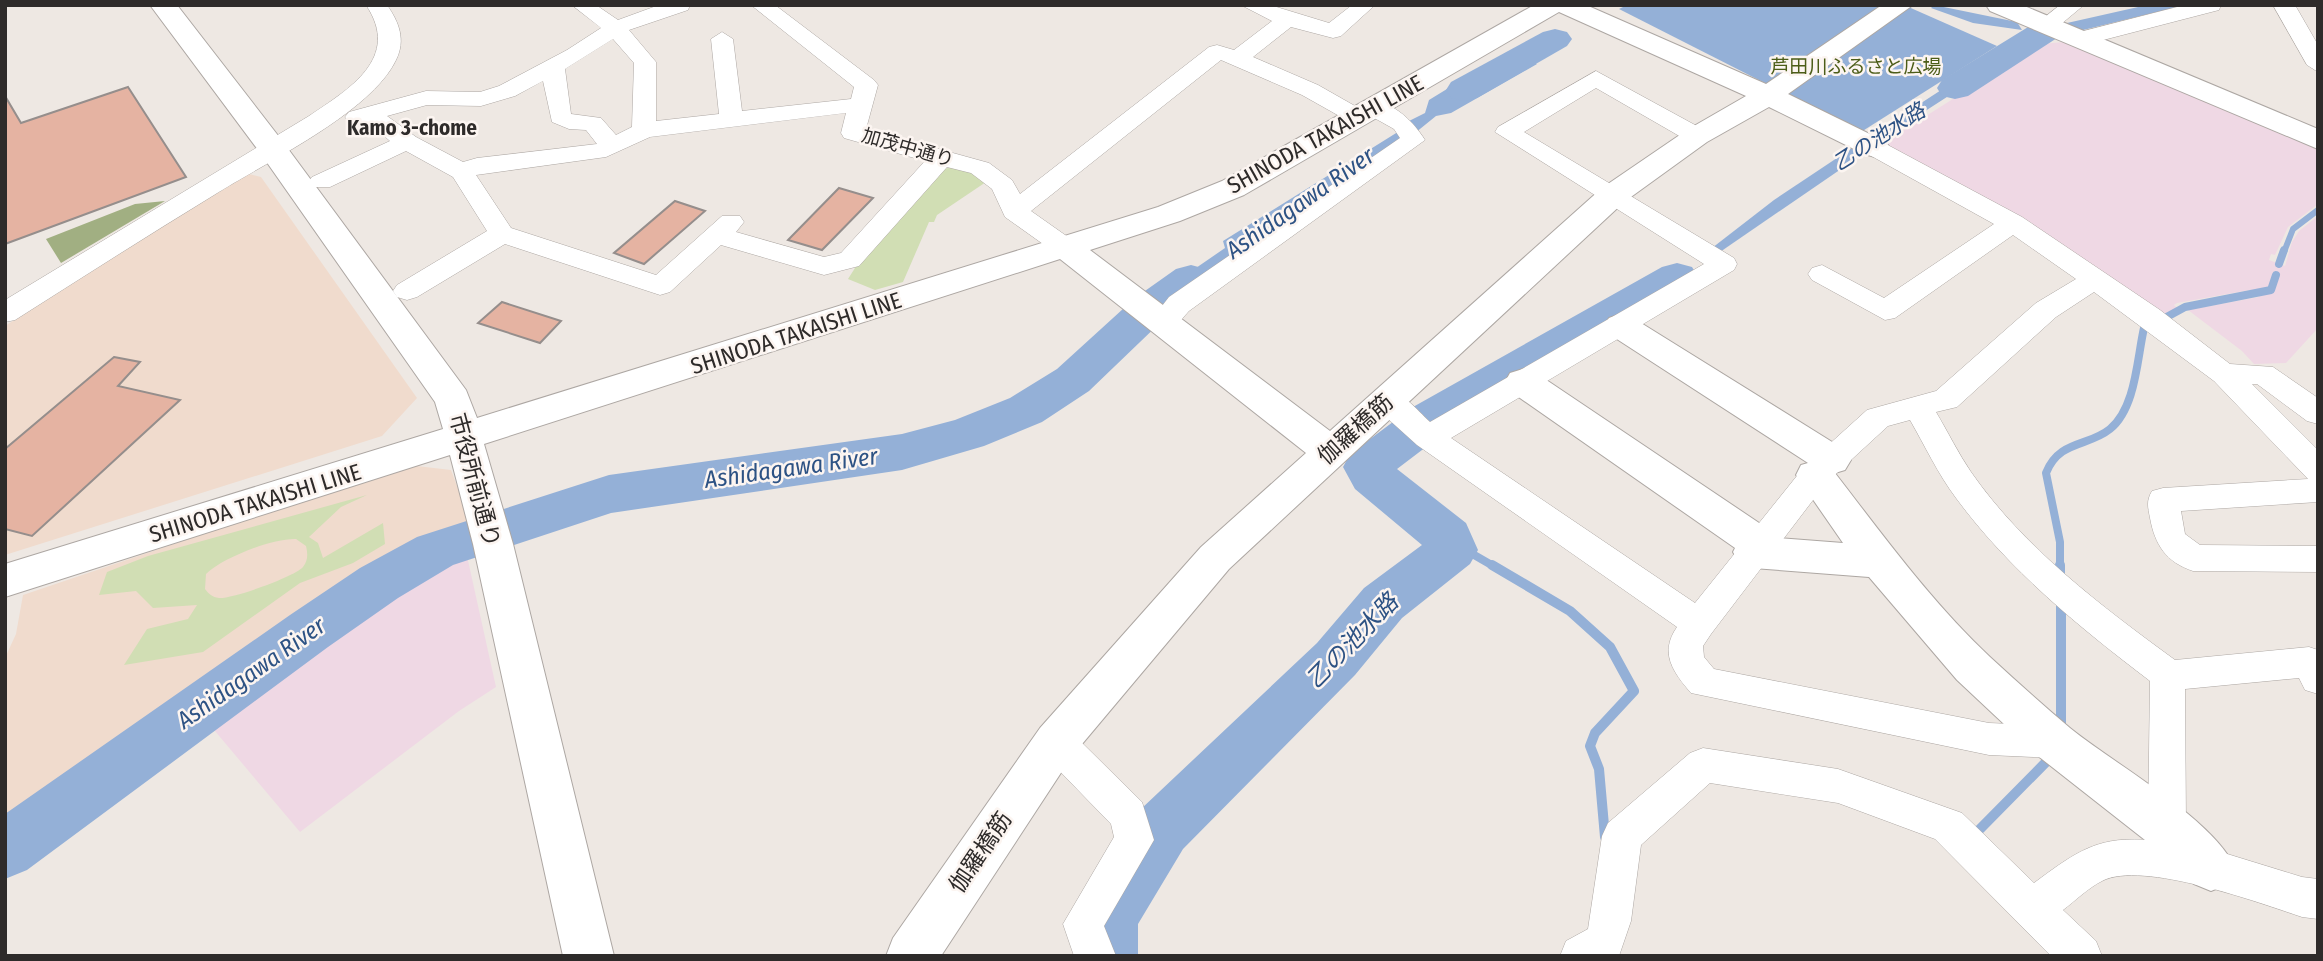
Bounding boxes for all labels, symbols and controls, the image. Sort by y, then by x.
park label: 芦田川ふるさと広場 [1770,55,1942,78]
street label: SHINODA TAKAISHI LINE [1222,68,1428,200]
water label: 乙の池水路 [1828,96,1932,176]
district label: Kamo 3-chome [347,115,477,141]
street label: 加茂中通り [859,123,957,172]
water label: Ashidagawa River [1220,141,1380,265]
street label: SHINODA TAKAISHI LINE [687,286,905,380]
street label: 伽羅橋筋 [1311,388,1399,470]
street label: 市役所前通り [444,410,506,550]
water label: Ashidagawa River [702,442,880,494]
street label: SHINODA TAKAISHI LINE [146,457,364,549]
water label: 乙の池水路 [1300,587,1405,694]
water label: Ashidagawa River [171,611,331,735]
street label: 伽羅橋筋 [943,806,1017,898]

